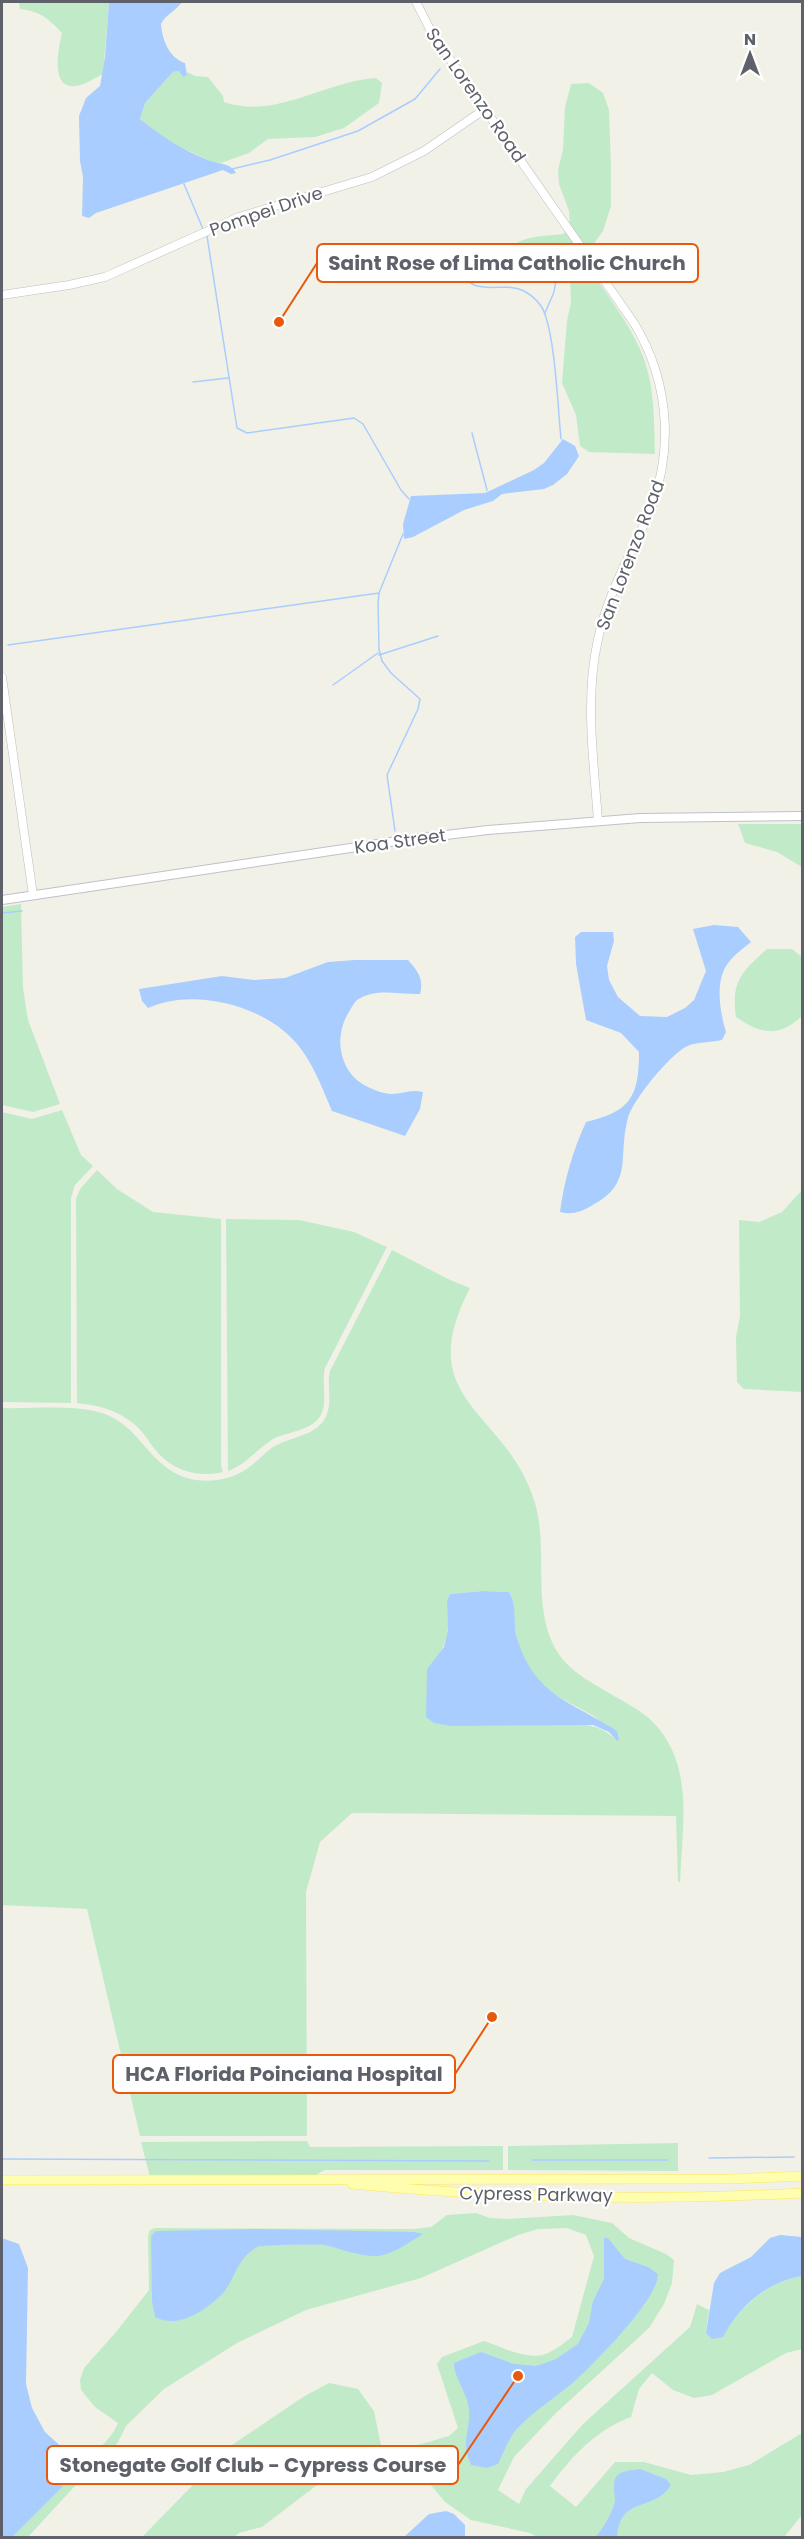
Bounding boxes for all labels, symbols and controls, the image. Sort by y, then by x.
street label: San Lorenzo Road [420,23,532,167]
north arrow [720,24,780,84]
text: N [744,28,756,51]
street label: Pompei Drive [206,180,326,242]
callout: Saint Rose of Lima Catholic Church [317,244,698,282]
text: Saint Rose of Lima Catholic Church [328,249,686,277]
street label: San Lorenzo Road [590,476,670,634]
street label: Koa Street [353,822,447,860]
callout: HCA Florida Poinciana Hospital [113,2055,455,2093]
text: HCA Florida Poinciana Hospital [125,2060,443,2088]
street label: Cypress Parkway [459,2180,613,2208]
callout: Stonegate Golf Club - Cypress Course [47,2446,458,2484]
text: Stonegate Golf Club - Cypress Course [60,2451,446,2479]

